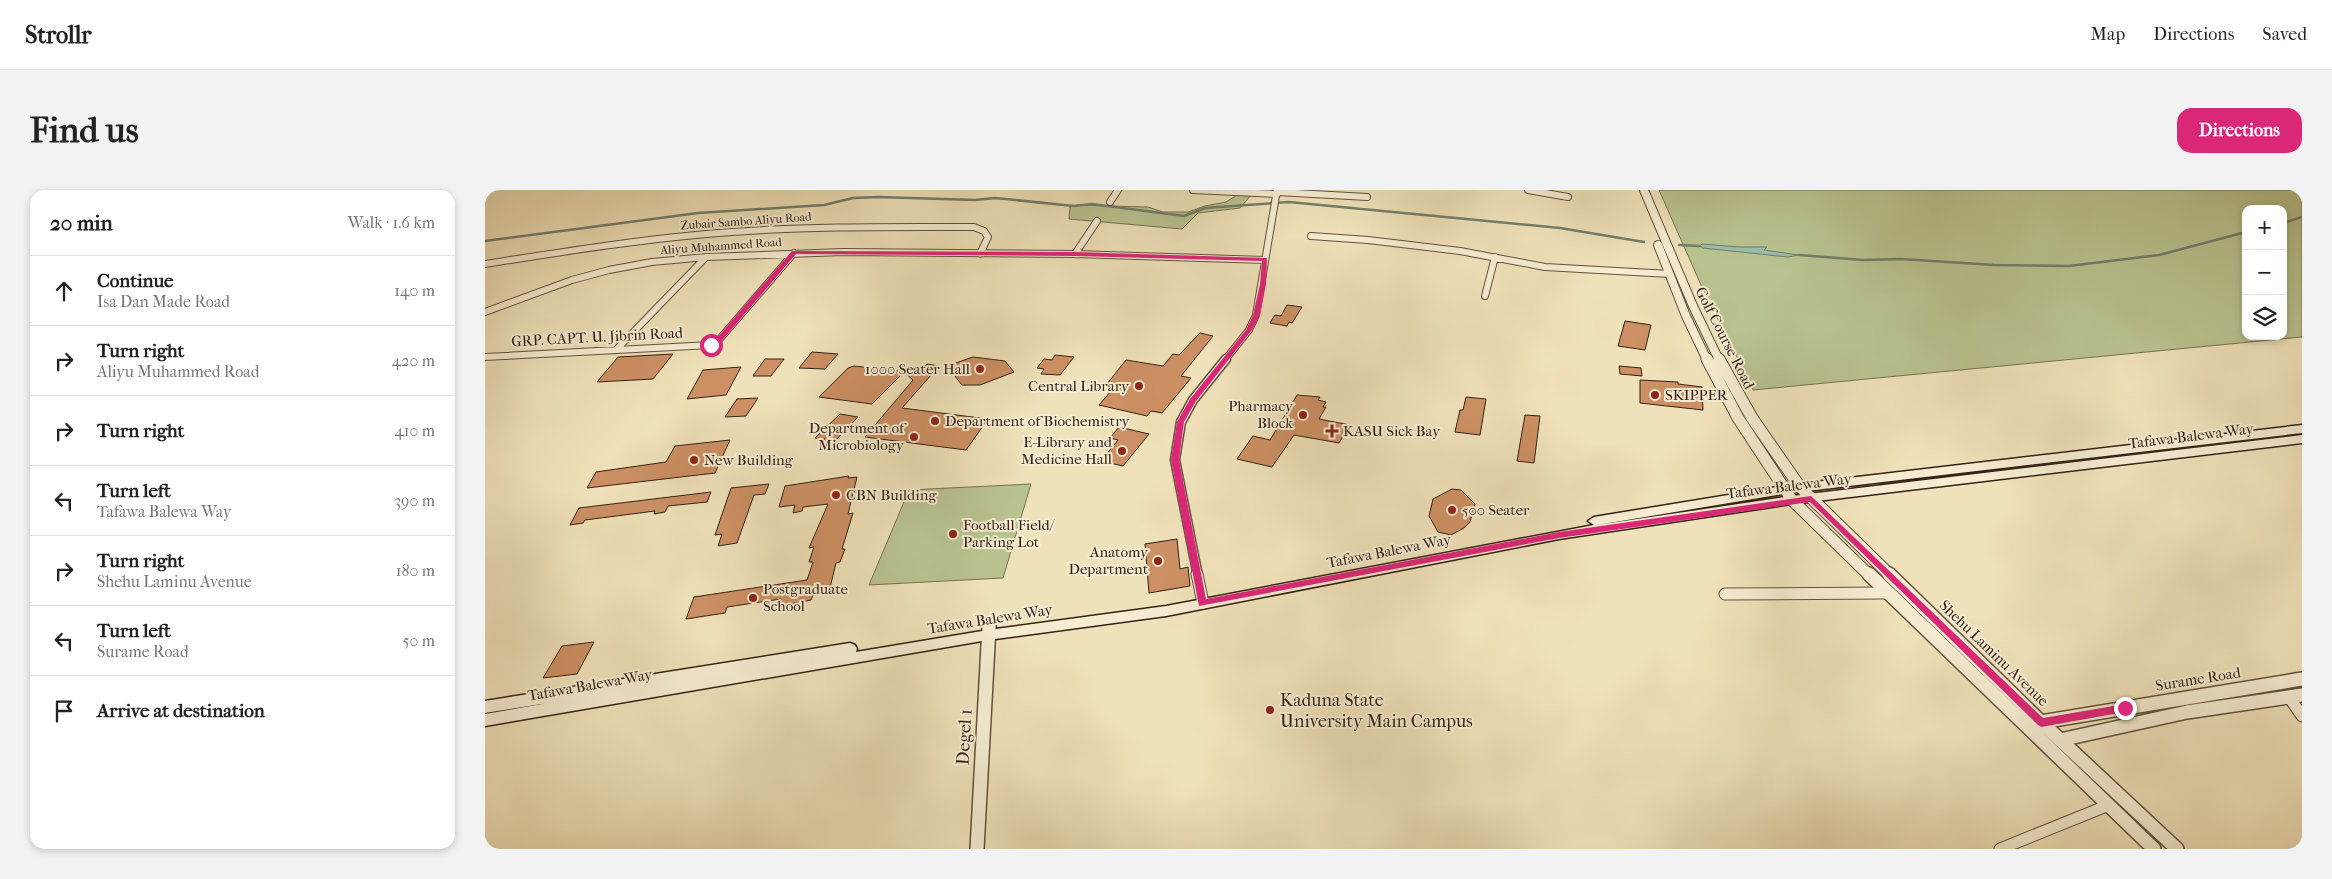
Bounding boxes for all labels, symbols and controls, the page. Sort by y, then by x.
text: Strollr [25,21,92,49]
text: Map [2091,24,2125,45]
text: Directions [2153,24,2234,45]
text: Saved [2262,24,2307,45]
button: Directions [2177,108,2302,153]
text: Find us [30,110,139,151]
map controls [2242,205,2287,340]
button: + [2242,205,2287,250]
street label: Zubair Sambo Aliyu Road [680,209,812,233]
text: 20 min [50,211,113,235]
text: Walk · 1.6 km [348,213,435,232]
street label: Aliyu Muhammed Road [659,235,783,257]
button: − [2242,250,2287,295]
text: Continue [97,270,173,292]
icon: ahead [50,277,78,305]
text: 140 m [394,281,435,300]
street label: Golf Course Road [1691,284,1759,393]
text: Isa Dan Made Road [97,292,230,311]
button: layers [2242,295,2287,340]
street label: GRP. CAPT. U. Jibrin Road [511,323,684,350]
route start [700,334,723,357]
text: Turn right [97,340,184,362]
icon: right [50,347,78,375]
text: 420 m [392,351,435,370]
place label: 1000 Seater Hall [865,360,970,378]
text: Aliyu Muhammed Road [97,362,259,381]
marker: 1000 Seater Hall [974,363,986,375]
place label: Central Library [1028,377,1130,395]
marker: Central Library [1133,380,1145,392]
place label: SKIPPER [1665,386,1729,404]
marker: SKIPPER [1649,389,1661,401]
place label: Pharmacy Block [1228,397,1294,432]
marker: Pharmacy Block [1297,409,1309,421]
place label: Department of Biochemistry [945,412,1131,430]
marker: Department of Biochemistry [929,415,941,427]
icon: right [50,417,78,445]
place label: Department of Microbiology [809,419,907,454]
street label: Tafawa Balewa Way [2127,419,2256,453]
text: Turn right [97,420,184,442]
text: 410 m [394,421,435,440]
place label: KASU Sick Bay [1343,422,1441,440]
marker: KASU Sick Bay [1325,424,1339,438]
marker: Department of Microbiology [908,431,920,443]
place label: E-Library and Medicine Hall [1021,433,1113,468]
marker: E-Library and Medicine Hall [1116,445,1128,457]
place label: New Building [704,451,794,469]
marker: New Building [688,454,700,466]
street label: Tafawa Balewa Way [1725,469,1854,503]
text: Turn left [97,480,171,502]
place label: CBN Building [846,486,937,504]
icon: left [50,487,78,515]
marker: CBN Building [830,489,842,501]
text: 390 m [394,491,435,510]
place label: 500 Seater [1462,501,1530,519]
text: Tafawa Balewa Way [97,502,231,521]
marker: 500 Seater [1446,504,1458,516]
place label: Football Field/ Parking Lot [963,516,1055,551]
marker: Football Field/ Parking Lot [947,528,959,540]
street label: Tafawa Balewa Way [1325,530,1454,572]
place label: Anatomy Department [1068,543,1149,578]
text: Turn right [97,550,184,572]
marker: Anatomy Department [1152,555,1164,567]
icon: right [50,557,78,585]
text: 180 m [396,561,435,580]
text: Shehu Laminu Avenue [97,572,252,591]
place label: Postgraduate School [763,580,849,615]
marker: Postgraduate School [747,592,759,604]
street label: Shehu Laminu Avenue [1936,596,2053,710]
street label: Tafawa Balewa Way [926,600,1055,638]
text: Turn left [97,620,171,642]
icon: left [50,627,78,655]
text: 50 m [403,631,435,650]
text: Surame Road [97,642,189,661]
street label: Surame Road [2154,663,2243,695]
street label: Tafawa Balewa Way [526,665,655,705]
place label: Kaduna State University Main Campus [1280,690,1473,732]
icon: arrive [50,697,78,725]
route end [2114,697,2137,720]
text: Arrive at destination [97,700,265,722]
marker: Kaduna State University Main Campus [1264,704,1276,716]
street label: Degel 1 [953,708,976,766]

